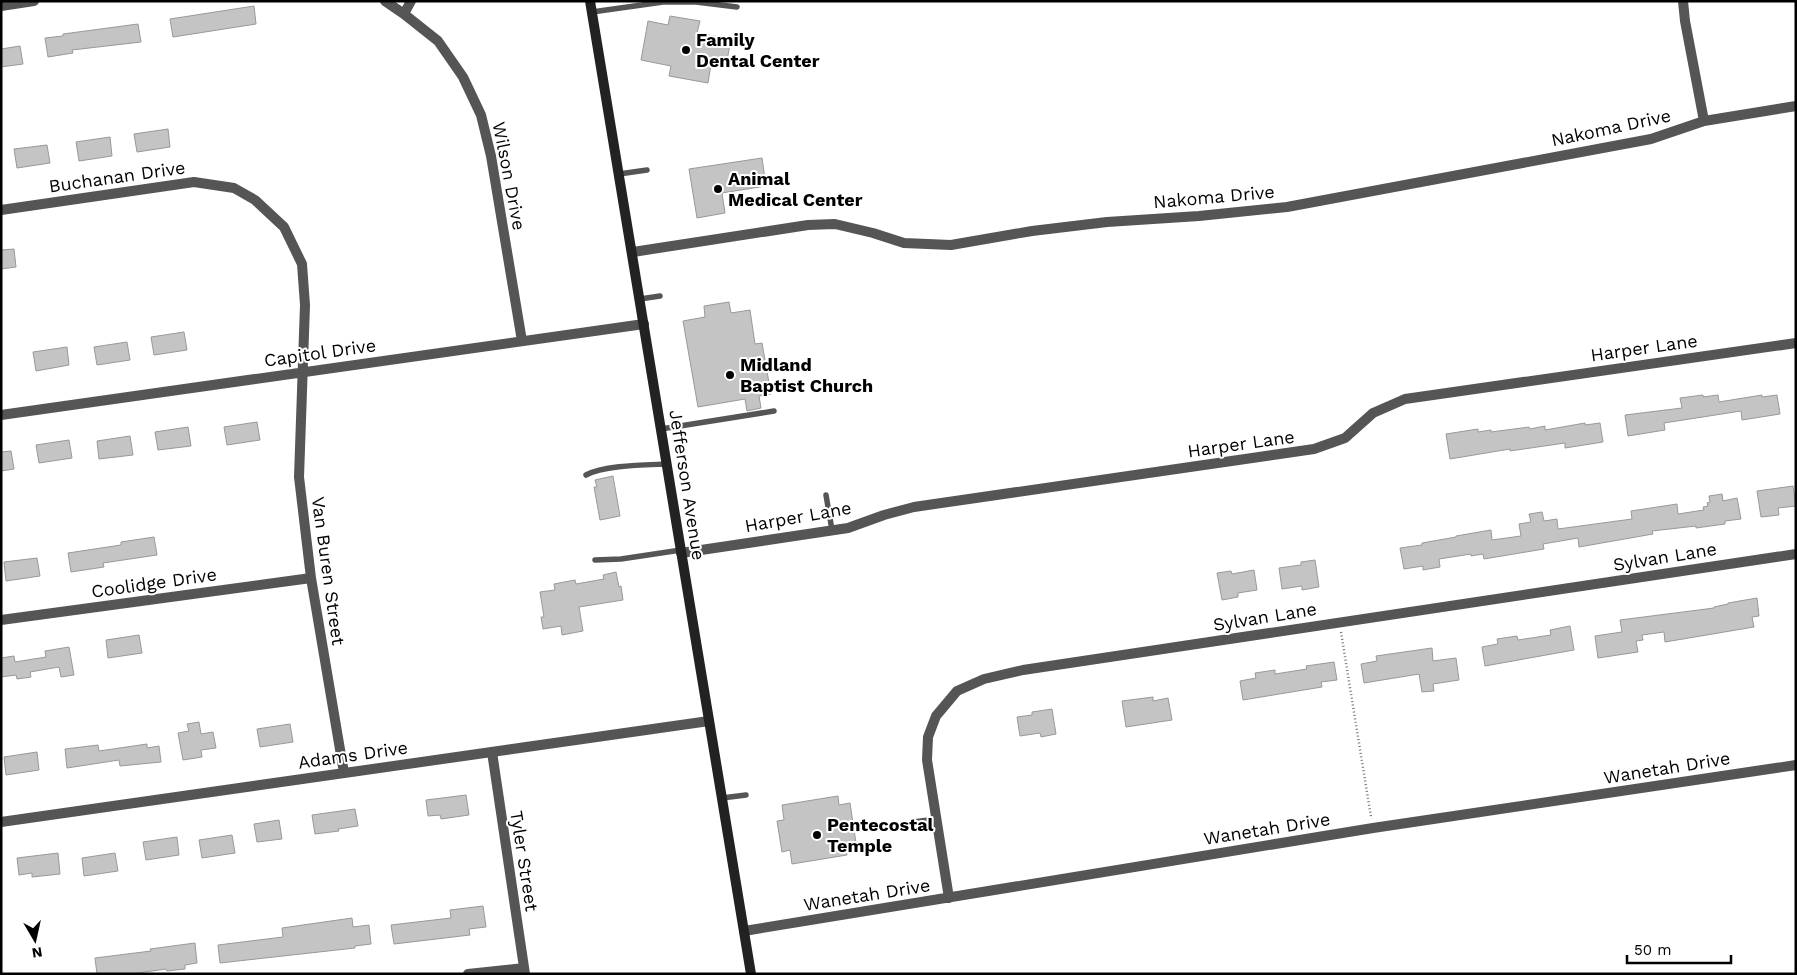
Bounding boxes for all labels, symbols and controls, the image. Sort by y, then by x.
place label: Family Dental Center [696,29,820,71]
marker: Family Dental Center [680,44,692,56]
street label: Nakoma Drive [1549,105,1673,150]
street label: Wilson Drive [489,120,530,232]
street label: Buchanan Drive [47,157,187,196]
place label: Animal Medical Center [728,168,863,210]
street label: Nakoma Drive [1152,181,1276,212]
marker: Animal Medical Center [712,183,724,195]
street label: Harper Lane [1589,330,1699,365]
street label: Capitol Drive [263,334,377,371]
place label: Midland Baptist Church [740,354,873,396]
marker: Midland Baptist Church [724,369,736,381]
street label: Jefferson Avenue [665,408,710,562]
street label: Harper Lane [1186,426,1296,461]
street label: Van Buren Street [308,495,349,647]
street label: Harper Lane [743,497,853,536]
street label: Sylvan Lane [1612,538,1718,575]
street label: Coolidge Drive [90,563,218,602]
street label: Sylvan Lane [1212,598,1318,635]
street label: Adams Drive [297,736,409,773]
street label: Wanetah Drive [1602,747,1732,788]
street label: Wanetah Drive [1202,808,1332,849]
street label: Tyler Street [506,809,543,913]
place label: Pentecostal Temple [827,814,934,856]
marker: Pentecostal Temple [811,829,823,841]
street label: Wanetah Drive [802,874,932,915]
north arrow [10,915,60,965]
scale bar [1627,932,1731,964]
text: 50 m [1634,941,1671,959]
text: N [31,944,43,962]

